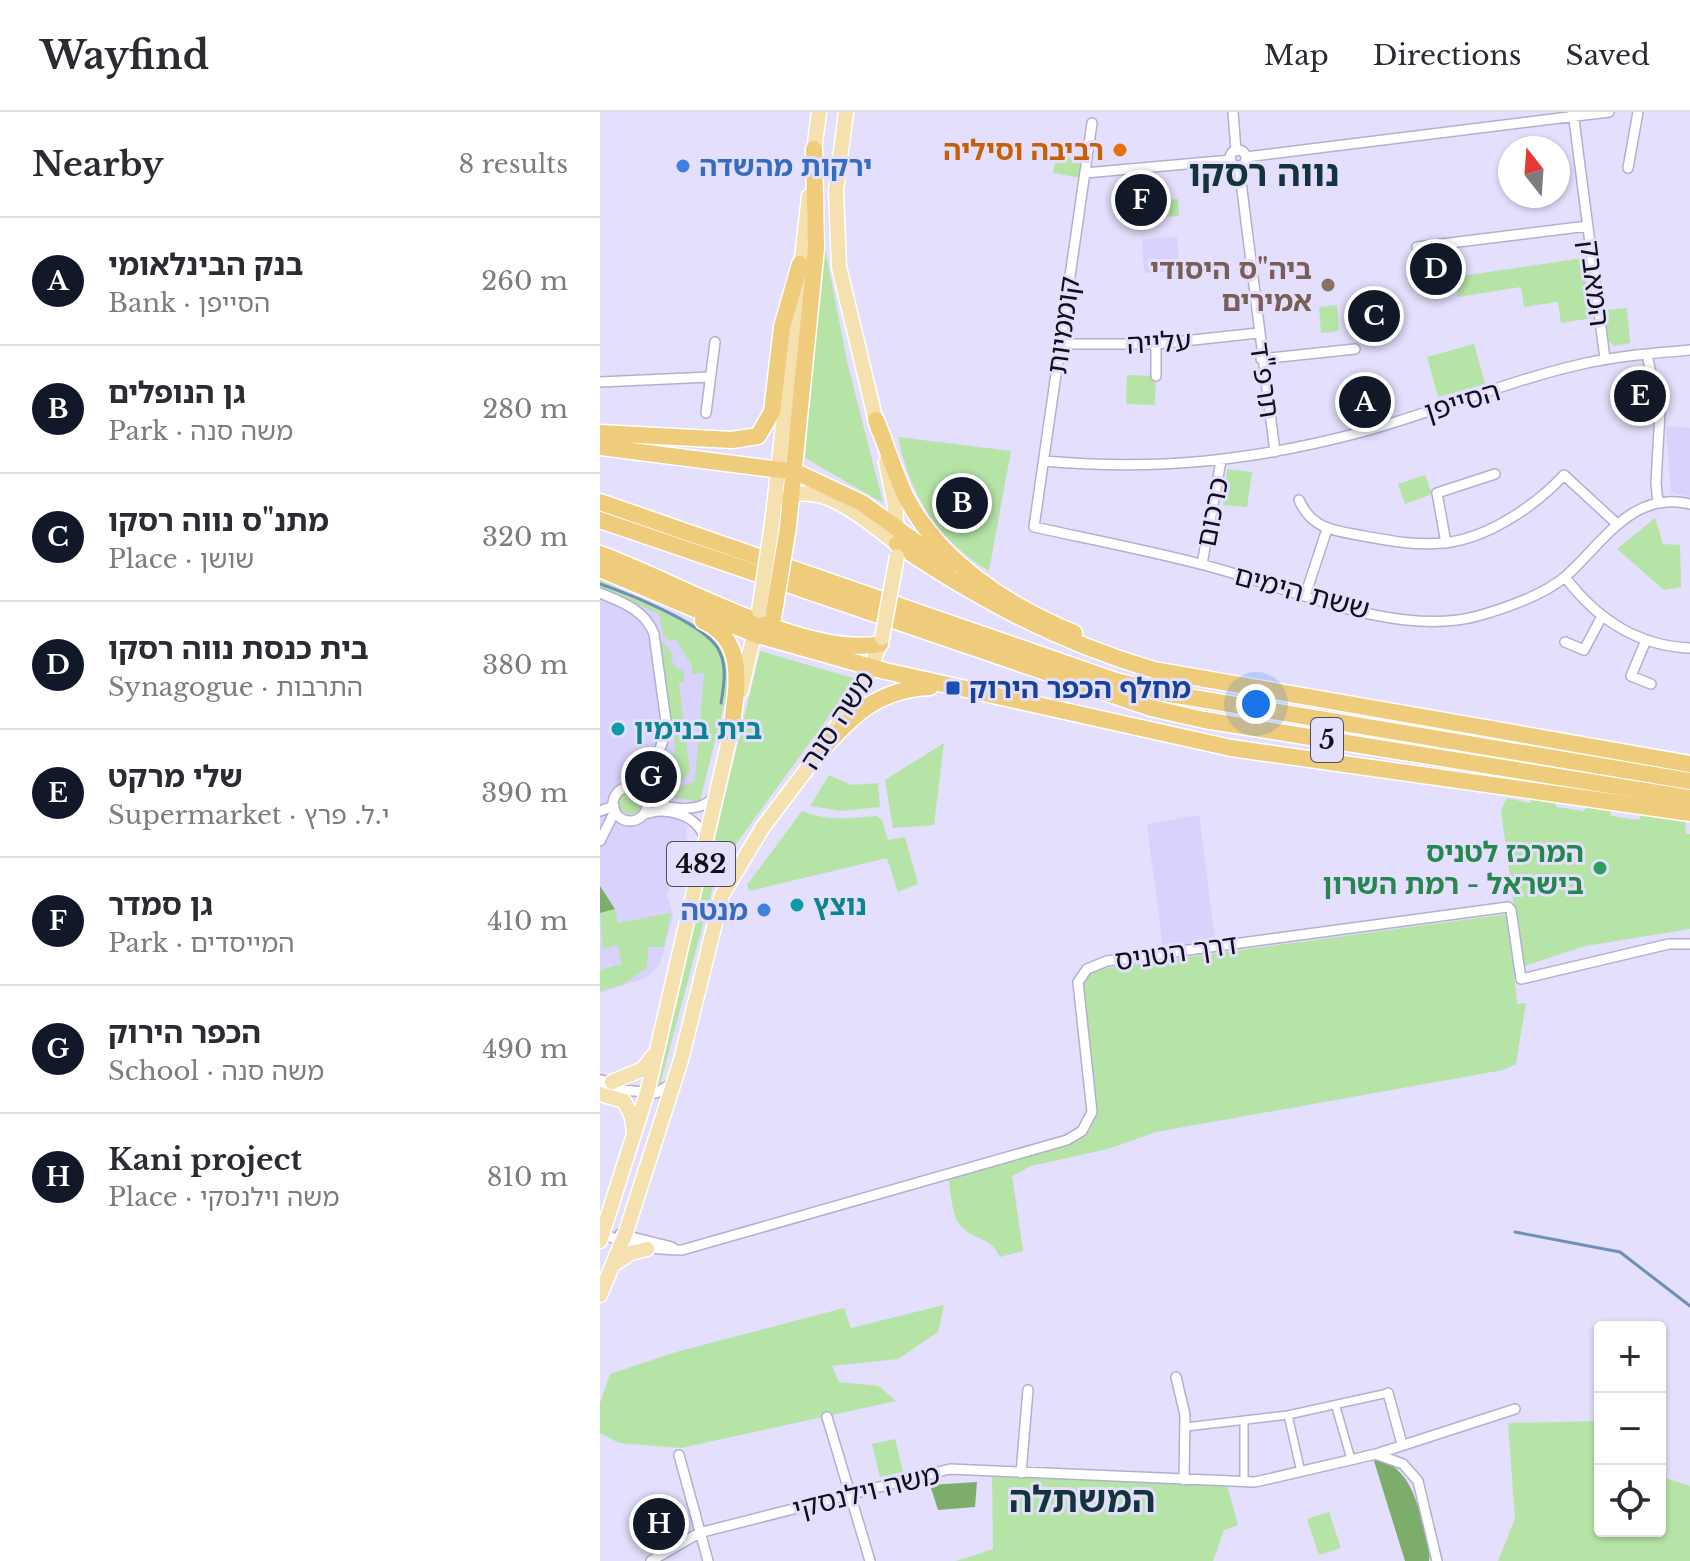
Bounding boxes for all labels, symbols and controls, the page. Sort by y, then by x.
text: Wayfind [40,32,209,79]
text: Map [1264,38,1329,73]
text: Directions [1373,38,1522,73]
text: Saved [1566,38,1650,73]
place label: רביבה וסיליה [943,133,1104,168]
north arrow [1498,136,1570,208]
marker: רביבה וסיליה [1111,141,1129,159]
text: Nearby [32,143,164,185]
text: 8 results [458,148,568,180]
place label: ירקות מהשדה [699,149,872,184]
district label: נווה רסקו [1188,151,1340,196]
marker: ירקות מהשדה [674,157,692,175]
pin: F [1115,170,1167,230]
street label: המאבק [1572,238,1617,329]
pin: D [1410,239,1462,299]
text: בנק הבינלאומי [108,246,303,283]
place label: ביה"ס היסודי אמירים [1150,252,1312,319]
text: A [47,265,69,297]
text: 260 m [481,265,568,297]
street label: קוממיות [1039,274,1088,376]
marker: ביה"ס היסודי אמירים [1319,276,1337,294]
pin: C [1348,286,1400,346]
text: Bank · הסייפן [108,287,270,319]
street label: עלייה [1126,323,1192,362]
street label: תרפ"ד [1242,340,1287,420]
pin: E [1614,366,1666,426]
pin: A [1339,372,1391,432]
street label: הסייפן [1420,373,1504,430]
text: גן הנופלים [108,374,246,411]
text: B [48,393,68,425]
text: 280 m [482,393,568,425]
text: Park · משה סנה [108,415,293,447]
pin: B [936,473,988,533]
street label: כרכום [1189,474,1236,550]
text: מתנ"ס נווה רסקו [108,502,329,539]
text: C [47,521,69,553]
text: 320 m [482,521,568,553]
text: Place · שושן [108,543,254,575]
street label: ששת הימים [1230,558,1373,627]
text: בית כנסת נווה רסקו [108,630,369,667]
text: D [46,649,70,681]
text: 380 m [482,649,568,681]
street label: משה סנה [793,664,882,776]
text: Synagogue · התרבות [108,671,363,703]
place label: מחלף הכפר הירוק [969,671,1191,706]
marker: מחלף הכפר הירוק [944,679,962,697]
your location [1236,684,1276,724]
place label: בית בנימין [634,712,762,747]
road number: 5 [1311,718,1343,762]
marker: בית בנימין [609,720,627,738]
pin: G [625,747,677,807]
text: שלי מרקט [108,758,243,795]
text: E [48,777,68,809]
text: 390 m [481,777,568,809]
text: Supermarket · י.ל. פרץ [108,799,389,831]
place label: המרכז לטניס בישראל - רמת השרון [1322,835,1584,902]
road number: 482 [667,842,735,886]
marker: המרכז לטניס בישראל - רמת השרון [1591,859,1609,877]
text: גן סמדר [108,886,213,923]
place label: נוצץ [813,888,867,923]
place label: מנטה [680,893,748,928]
marker: נוצץ [788,896,806,914]
marker: מנטה [755,901,773,919]
text: F [49,905,67,937]
text: 410 m [487,905,568,937]
text: Park · המייסדים [108,927,294,959]
street label: דרך הטניס [1113,927,1240,978]
text: הכפר הירוק [108,1014,261,1051]
text: G [47,1033,69,1065]
text: 490 m [482,1033,568,1065]
text: School · משה סנה [108,1055,324,1087]
text: Kani project [108,1141,302,1178]
text: H [46,1161,70,1193]
text: 810 m [487,1161,568,1193]
text: Place · משה וילנסקי [108,1181,339,1213]
map controls [1594,1321,1666,1537]
button: + [1594,1321,1666,1393]
button: − [1594,1393,1666,1465]
street label: משה וילנסקי [789,1456,943,1527]
button: locate [1594,1465,1666,1537]
district label: המשתלה [1009,1477,1155,1522]
pin: H [633,1494,685,1554]

